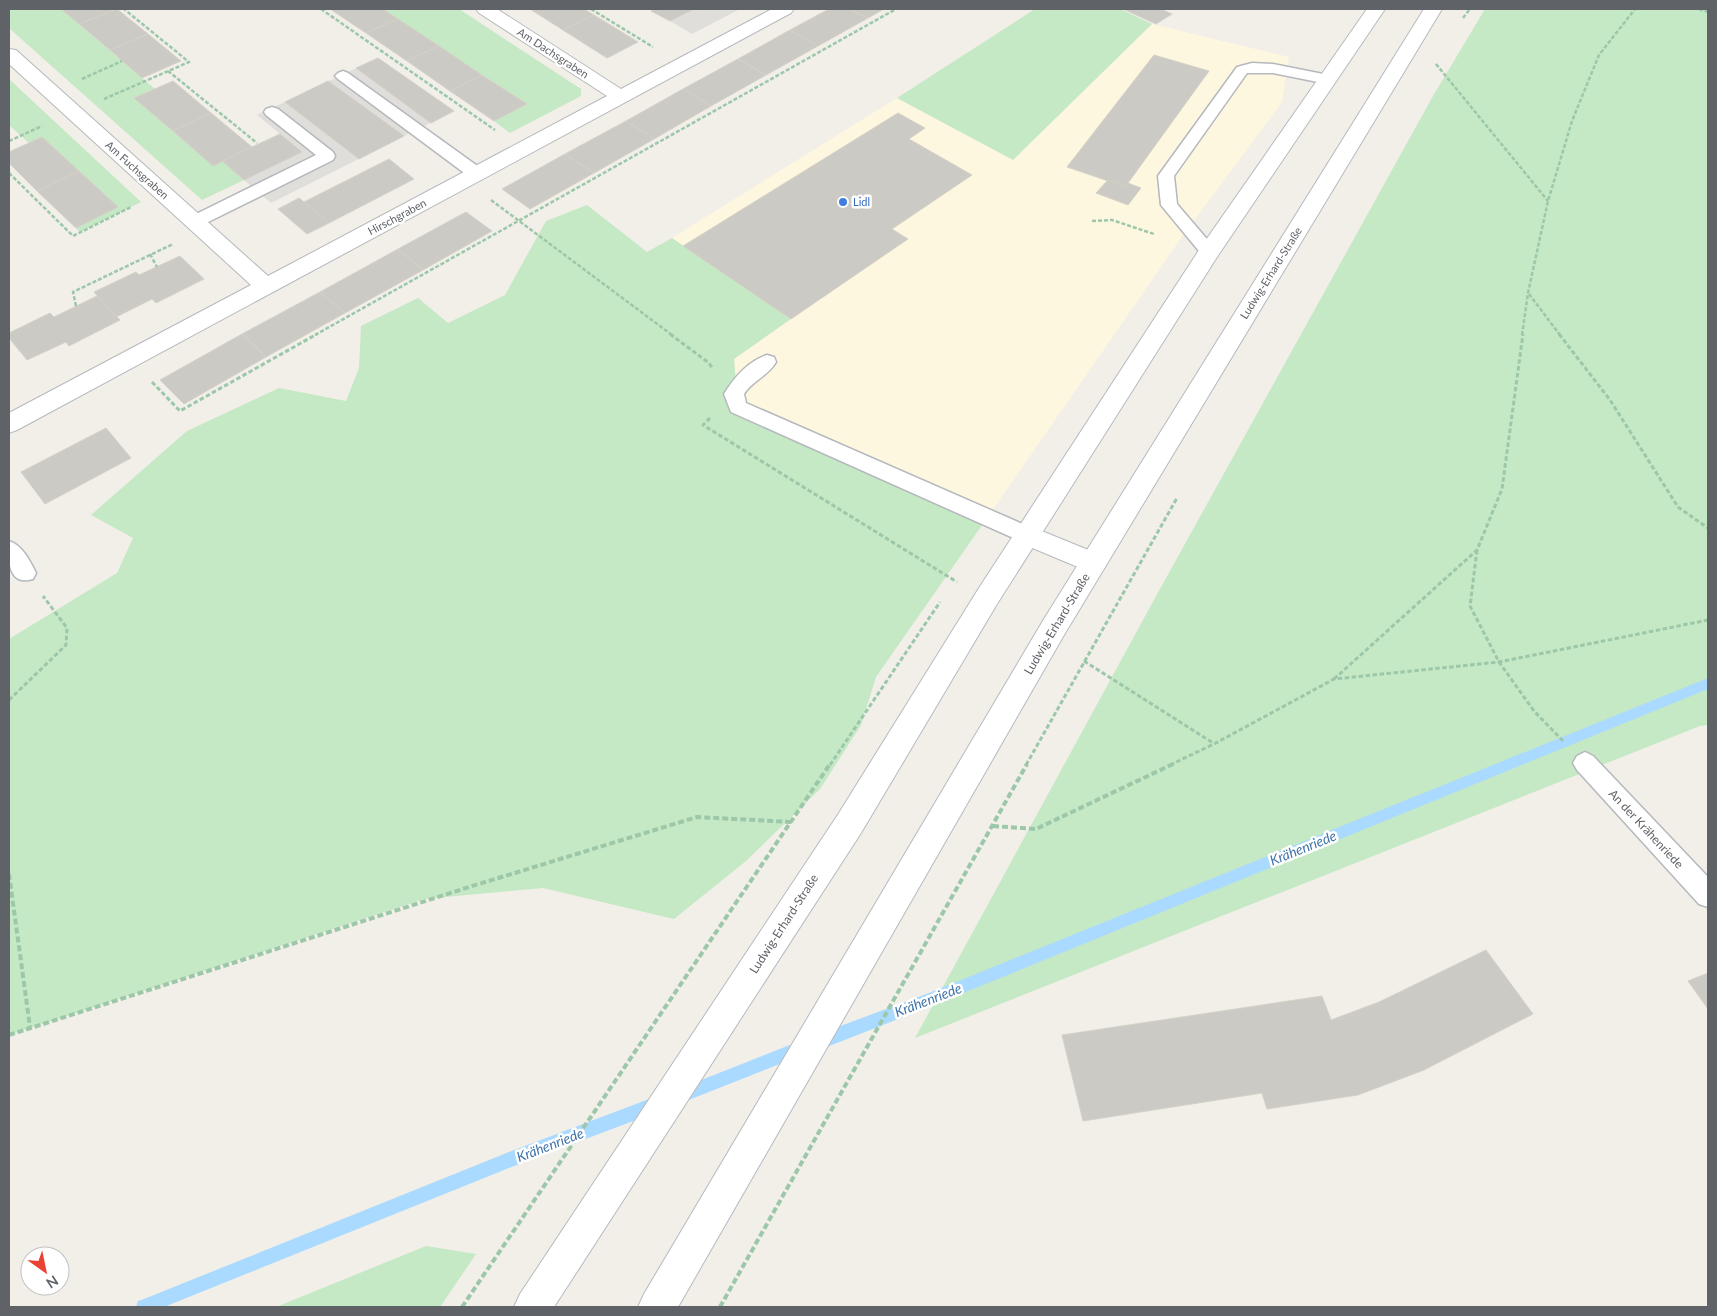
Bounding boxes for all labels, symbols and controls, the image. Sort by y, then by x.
street label: Am Dachsgraben [515,25,591,80]
street label: Am Fuchsgraben [103,138,172,201]
place label: Lidl [853,195,870,208]
street label: Hirschgraben [365,196,428,237]
marker: Lidl [837,196,849,208]
street label: Ludwig-Erhard-Straße [1237,224,1304,321]
street label: Ludwig-Erhard-Straße [1020,570,1093,677]
street label: An der Krähenriede [1606,786,1687,871]
water label: Krähenriede [1267,826,1339,869]
street label: Ludwig-Erhard-Straße [746,871,821,976]
water label: Krähenriede [892,979,964,1020]
water label: Krähenriede [514,1124,586,1165]
north arrow [20,1246,70,1296]
text: N [43,1272,62,1292]

